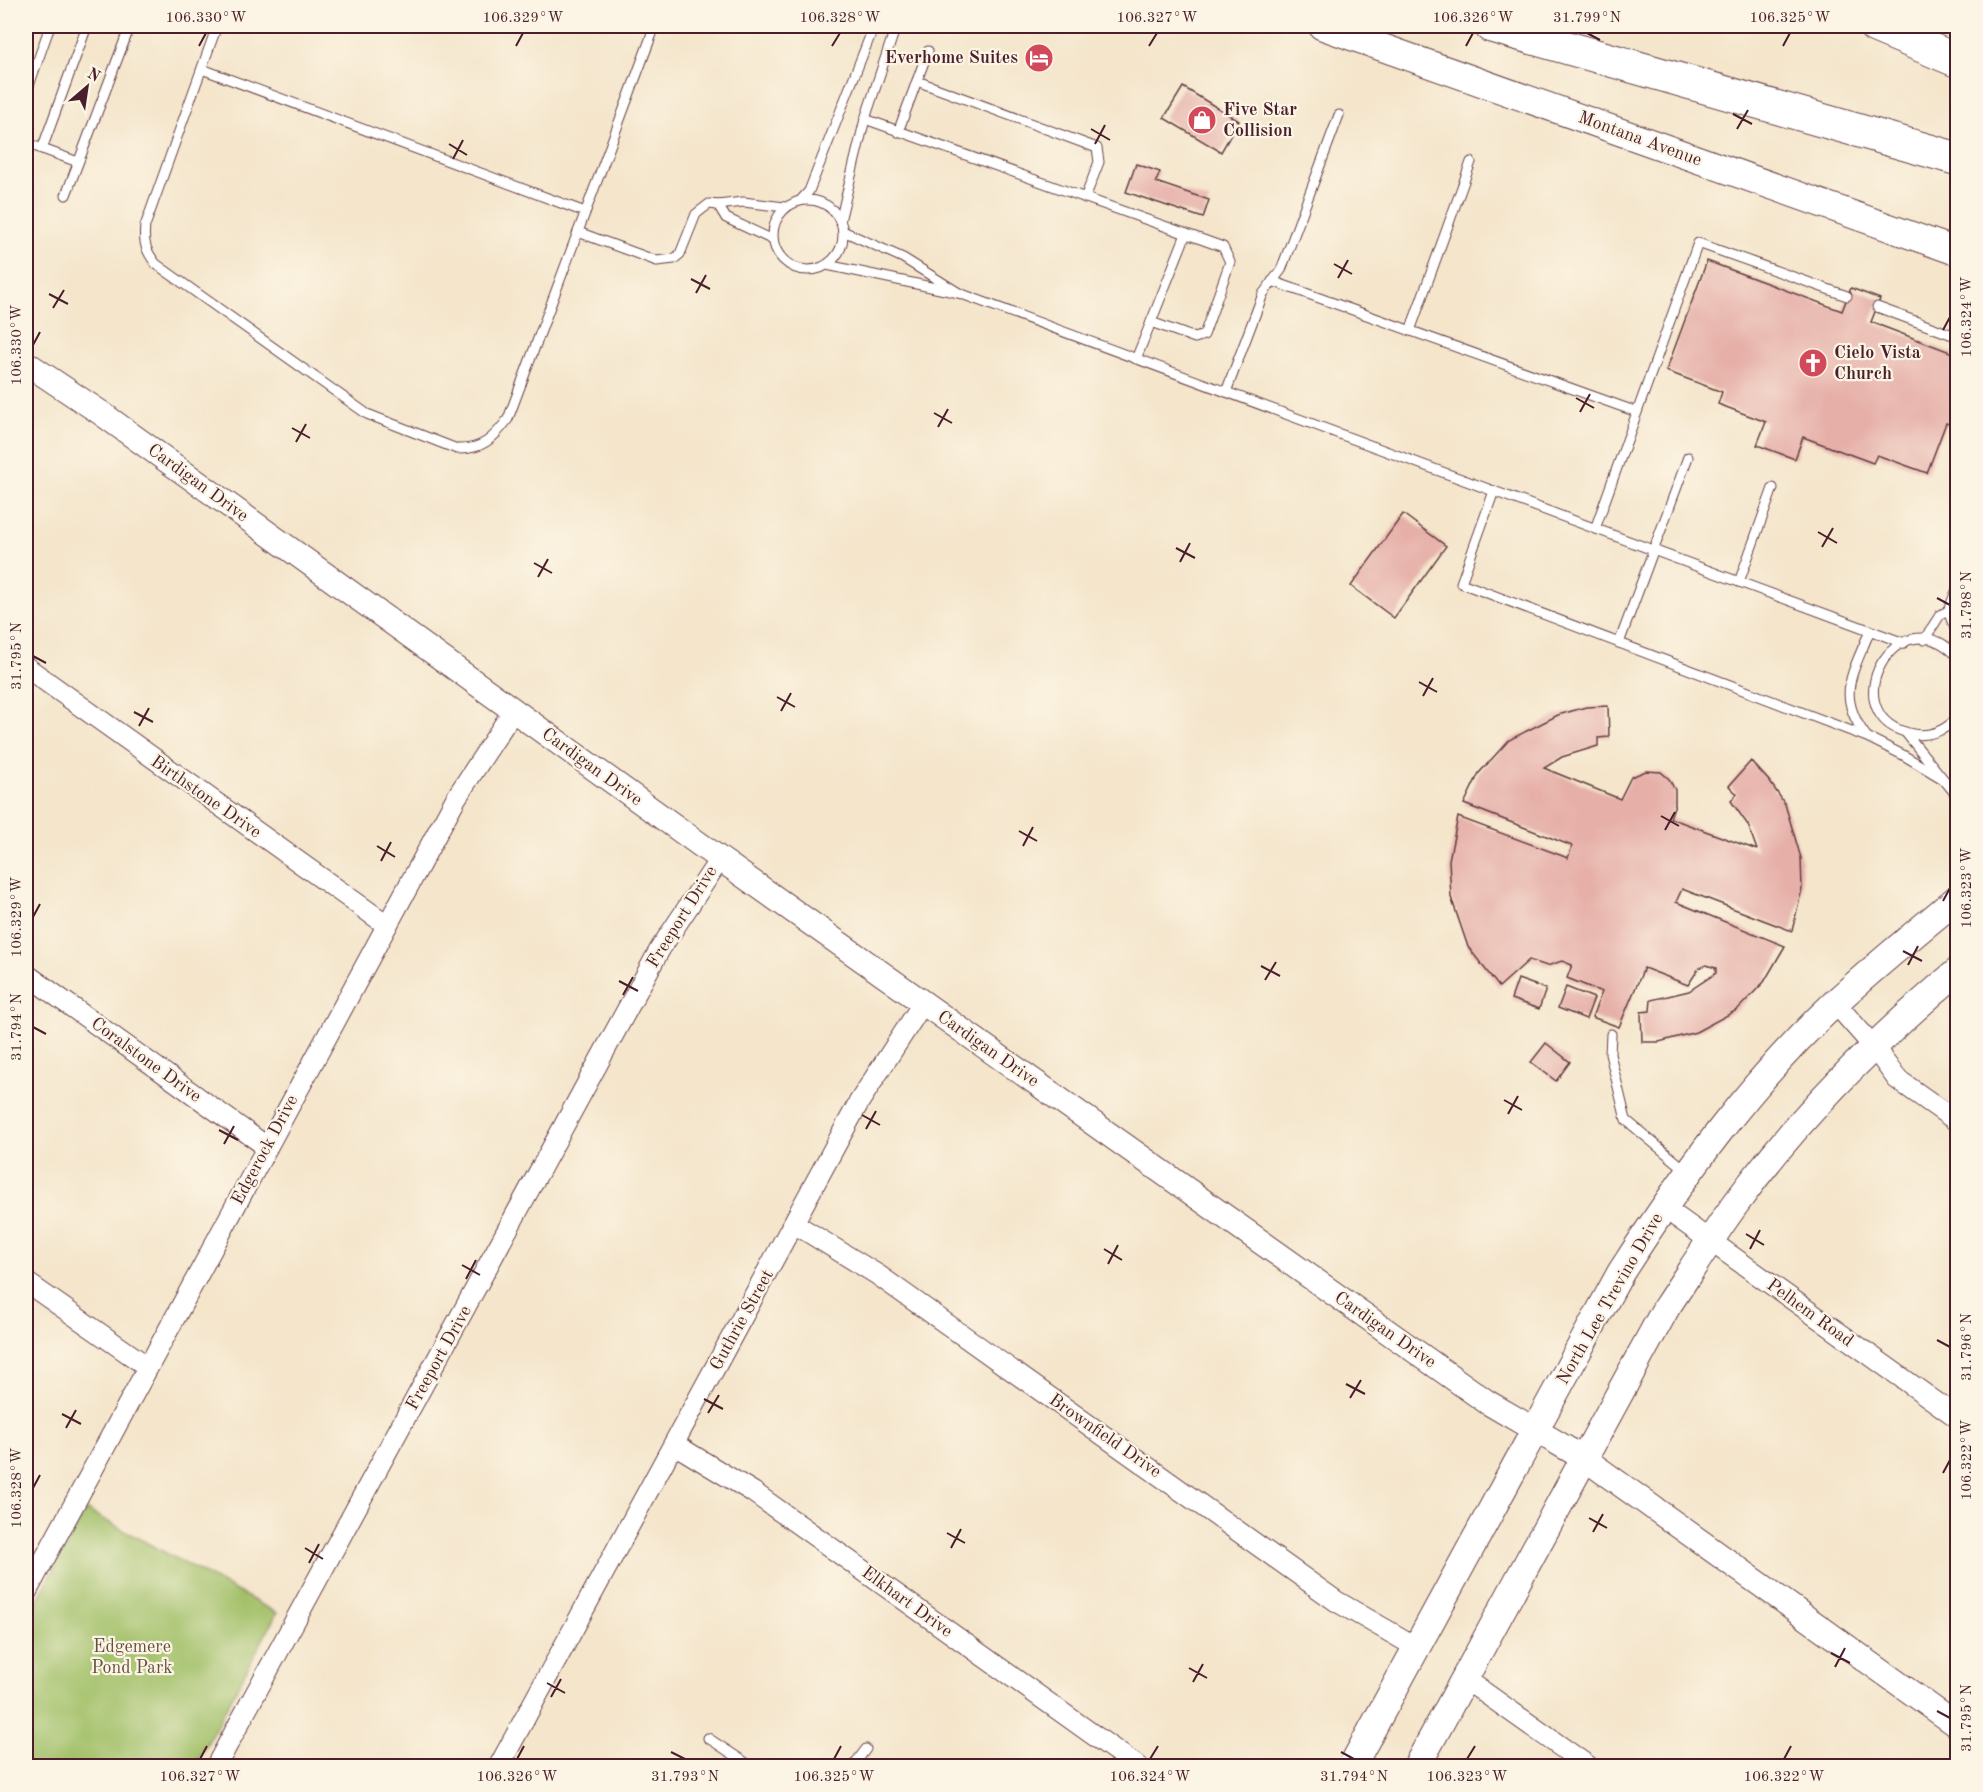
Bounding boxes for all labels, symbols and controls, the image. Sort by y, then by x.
text: 106.330°W [165,11,247,26]
text: 106.329°W [482,11,564,26]
text: 106.328°W [799,11,881,26]
text: 106.327°W [1116,11,1198,26]
text: 106.326°W [1432,11,1514,26]
text: 31.799°N [1553,11,1621,26]
text: 106.325°W [1749,11,1831,26]
hotel icon: Everhome Suites [1023,42,1055,74]
place label: Everhome Suites [884,49,1018,67]
north arrow [57,57,117,117]
text: N [84,66,103,86]
place label: Five Star Collision [1223,101,1297,140]
shop icon: Five Star Collision [1186,104,1218,136]
street label: Montana Avenue [1576,108,1704,170]
text: 106.324°W [1960,276,1975,358]
text: 106.330°W [10,304,25,386]
place label: Cielo Vista Church [1834,344,1921,383]
church icon: Cielo Vista Church [1797,347,1829,379]
street label: Cardigan Drive [144,441,252,525]
text: 31.798°N [1960,571,1975,639]
text: 31.795°N [10,622,25,690]
street label: Cardigan Drive [538,725,646,809]
street label: Birthstone Drive [148,752,264,842]
text: 106.323°W [1960,847,1975,929]
street label: Freeport Drive [644,863,720,971]
text: 106.329°W [10,876,25,958]
text: 31.794°N [10,993,25,1061]
street label: Cardigan Drive [934,1007,1042,1091]
street label: Coralstone Drive [88,1014,204,1106]
street label: Edgerock Drive [229,1092,301,1208]
street label: North Lee Trevino Drive [1554,1210,1666,1388]
street label: Guthrie Street [707,1267,777,1373]
street label: Pelhem Road [1763,1276,1857,1350]
street label: Cardigan Drive [1331,1288,1439,1372]
street label: Freeport Drive [403,1303,475,1413]
text: 31.796°N [1960,1313,1975,1381]
street label: Brownfield Drive [1046,1391,1164,1481]
text: 106.322°W [1960,1419,1975,1501]
text: 106.328°W [10,1447,25,1529]
street label: Elkhart Drive [858,1563,956,1641]
park label: Edgemere Pond Park [91,1638,173,1677]
text: 31.795°N [1960,1684,1975,1752]
text: 106.327°W [159,1770,241,1785]
text: 106.326°W [476,1770,558,1785]
text: 31.793°N [651,1770,719,1785]
text: 106.325°W [793,1770,875,1785]
text: 106.324°W [1109,1770,1191,1785]
text: 31.794°N [1320,1770,1388,1785]
text: 106.323°W [1426,1770,1508,1785]
text: 106.322°W [1743,1770,1825,1785]

